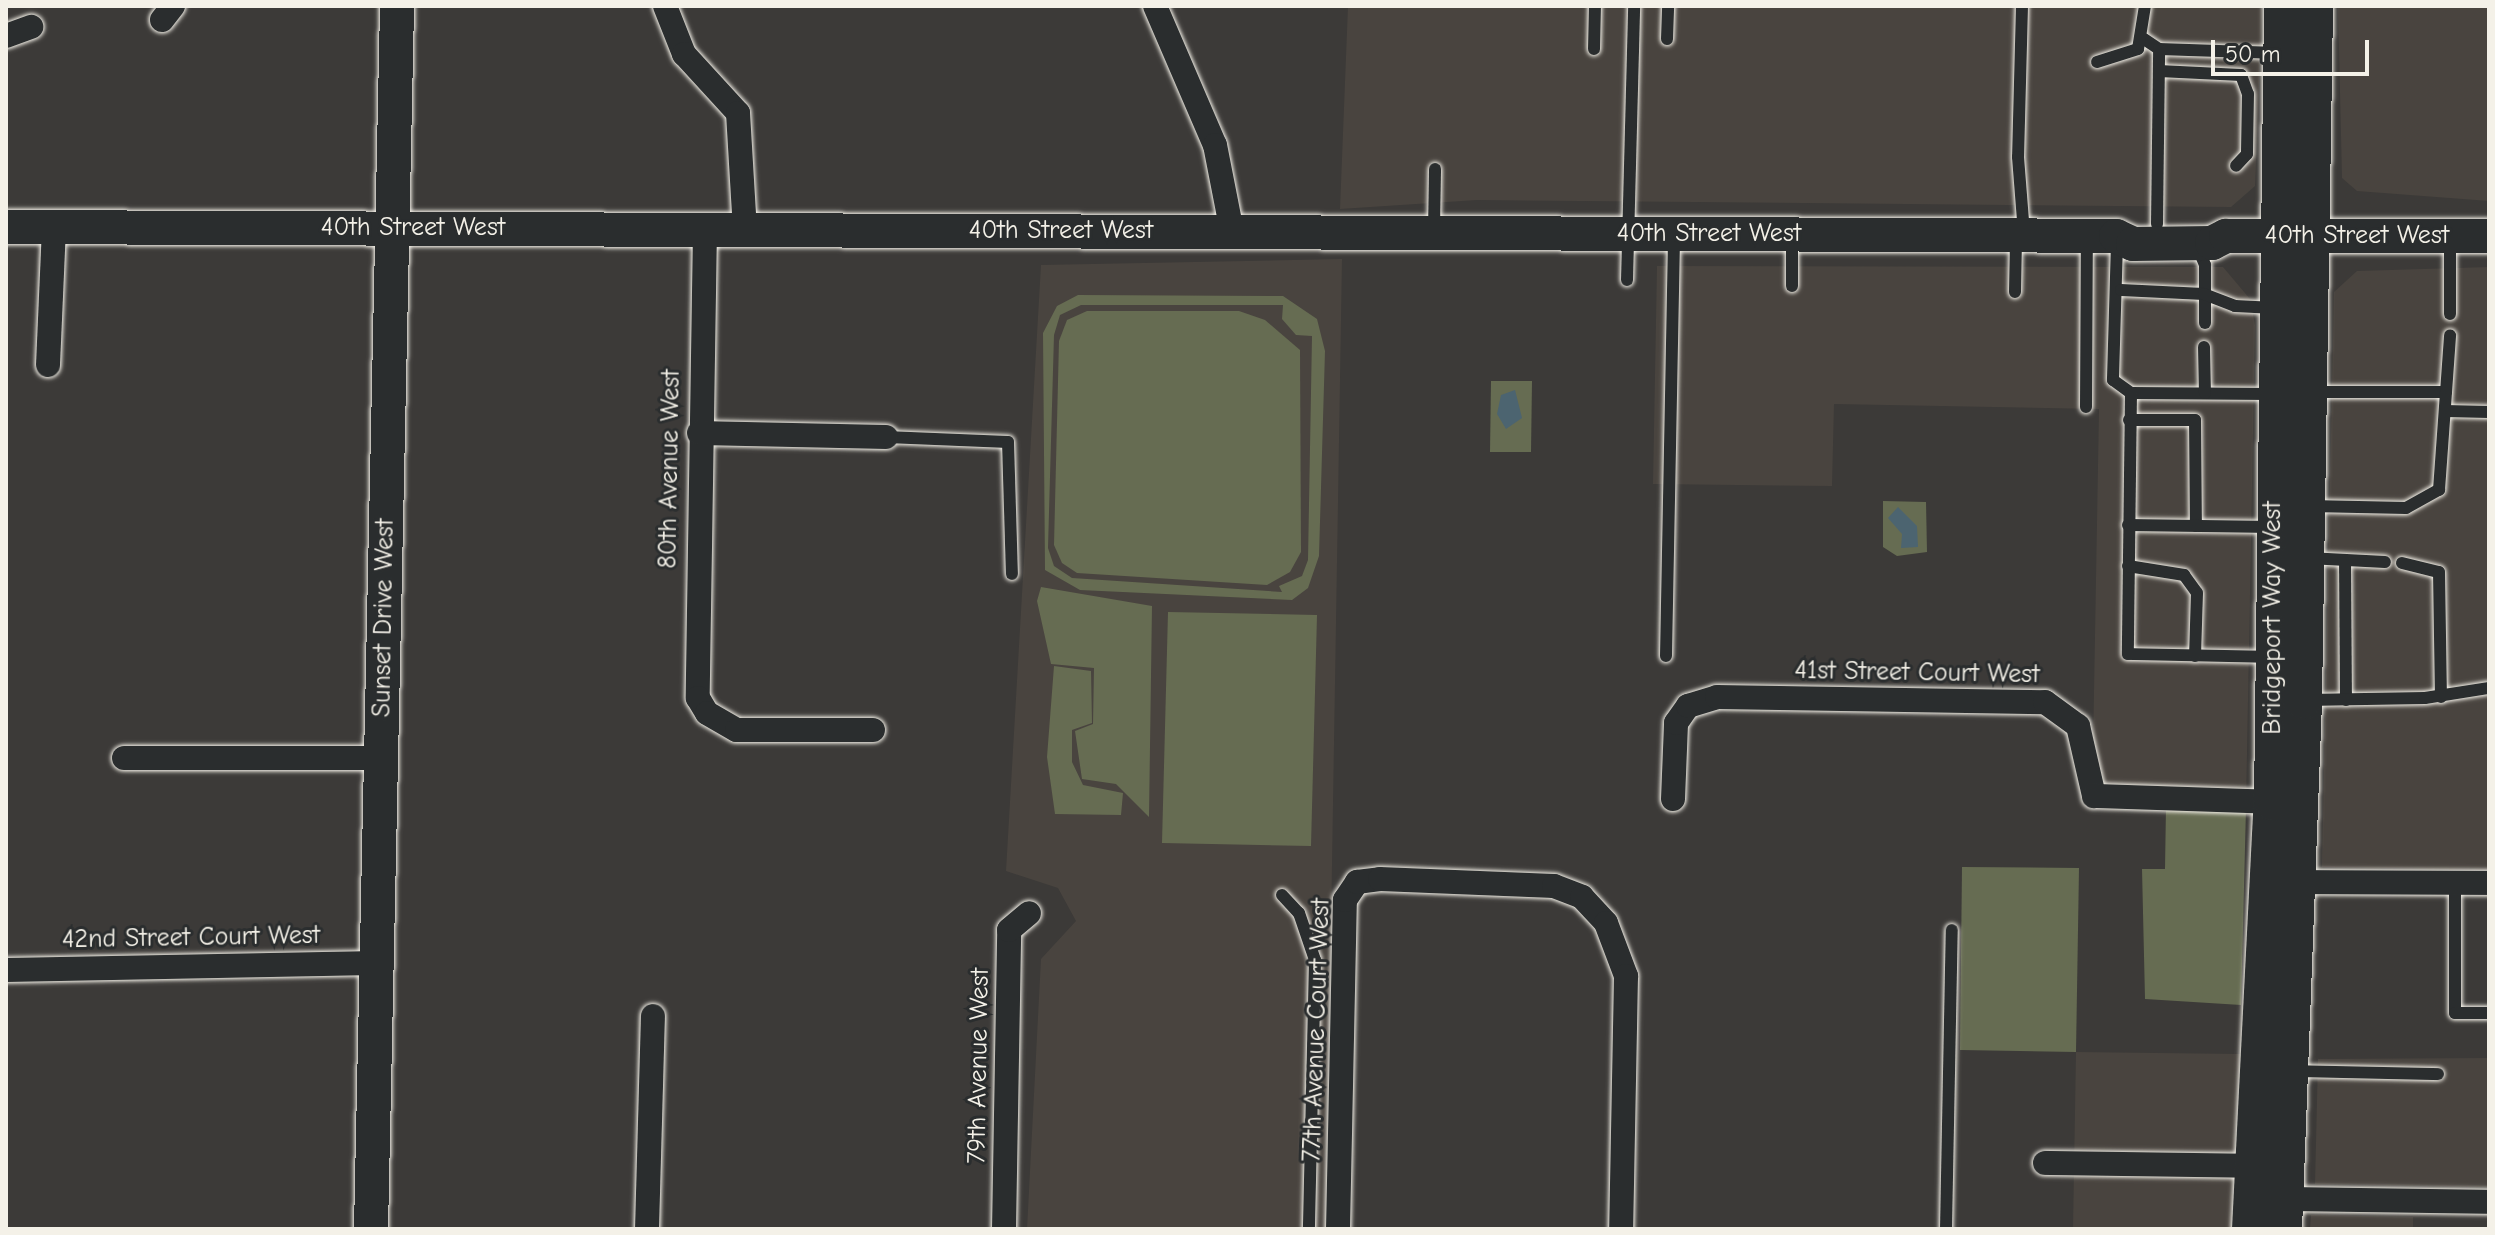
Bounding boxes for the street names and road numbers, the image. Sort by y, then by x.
street label: 40th Street West [321,212,505,244]
street label: 40th Street West [969,215,1153,247]
street label: 40th Street West [1617,218,1801,250]
street label: 40th Street West [2265,220,2449,252]
street label: 80th Avenue West [653,369,687,569]
street label: Bridgeport Way West [2257,501,2289,735]
street label: Sunset Drive West [367,518,401,718]
street label: 41st Street Court West [1794,655,2040,691]
street label: 77th Avenue Court West [1297,898,1337,1162]
street label: 42nd Street Court West [62,920,320,956]
street label: 79th Avenue West [962,968,996,1164]

